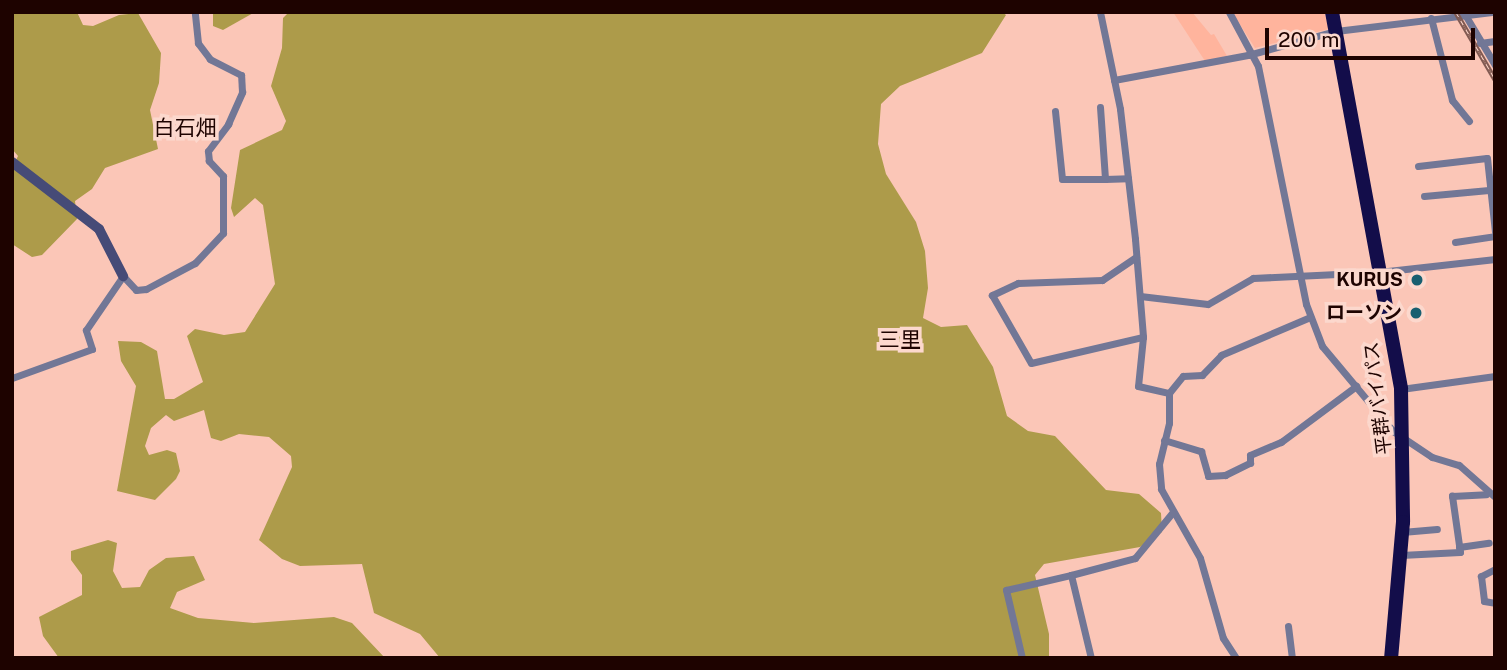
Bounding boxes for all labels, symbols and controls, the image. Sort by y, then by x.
scale bar [1269,14,1479,58]
text: 200 m [1278,27,1339,52]
district label: 白石畑 [154,115,216,141]
place label: KURUS [1336,269,1403,291]
marker: KURUS [1409,272,1425,288]
place label: ローソン [1326,302,1402,324]
marker: ローソン [1408,305,1424,321]
district label: 三里 [879,327,921,353]
street label: 平群バイパス [1360,340,1396,456]

